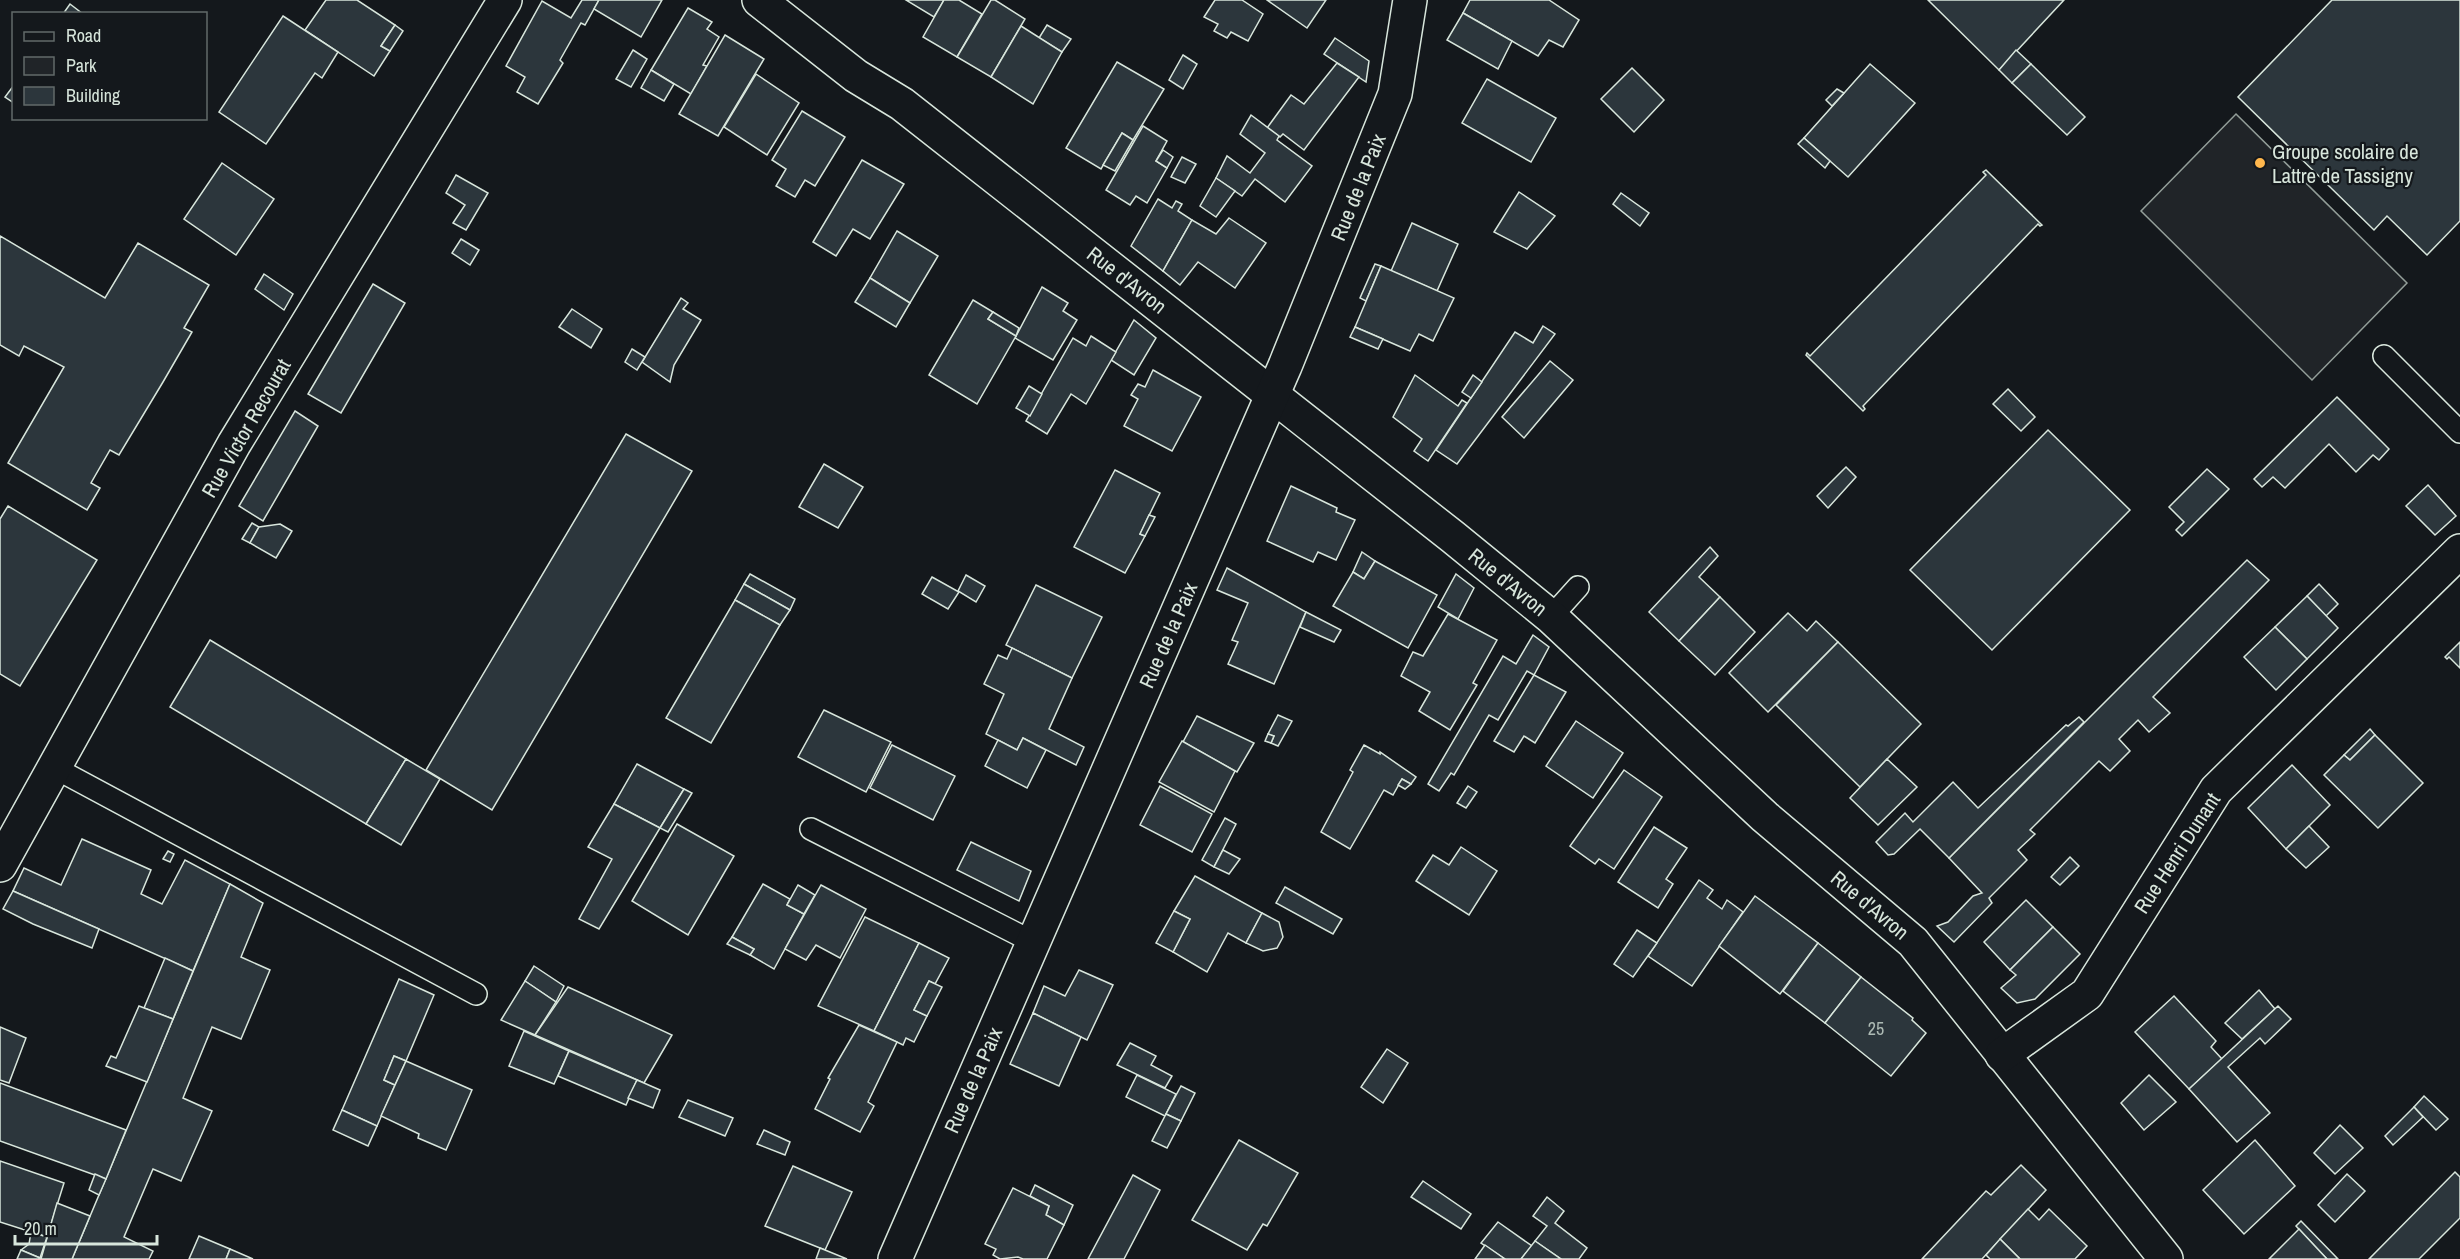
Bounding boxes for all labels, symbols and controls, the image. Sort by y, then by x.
legend [12,12,207,120]
text: Road [66,23,101,48]
text: Park [66,53,97,78]
text: Building [66,83,121,108]
street label: Rue de la Paix [1323,129,1393,245]
place label: Groupe scolaire de Lattre de Tassigny [2272,137,2418,190]
marker: Groupe scolaire de Lattre de Tassigny [2253,156,2267,170]
street label: Rue d'Avron [1081,240,1173,320]
street label: Rue Victor Recourat [195,353,298,503]
street label: Rue d'Avron [1462,541,1554,623]
street label: Rue de la Paix [1132,577,1204,692]
street label: Rue Henri Dunant [2127,787,2227,919]
street label: Rue d'Avron [1825,864,1915,946]
house number: 25 [1868,1016,1884,1041]
street label: Rue de la Paix [937,1022,1009,1137]
scale bar [15,1208,158,1246]
text: 20 m [24,1216,57,1241]

